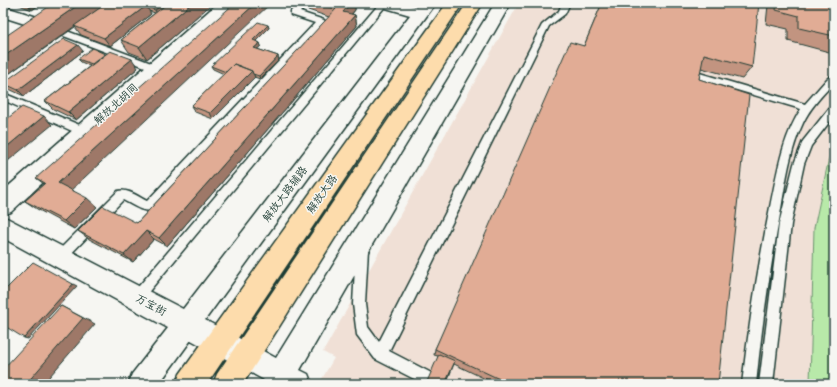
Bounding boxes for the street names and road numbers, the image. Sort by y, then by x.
street label: 解放北胡同 [91,80,141,128]
street label: 解放大路辅路 [259,163,311,225]
street label: 解放大路 [303,172,341,216]
street label: 万宝街 [133,291,170,320]

